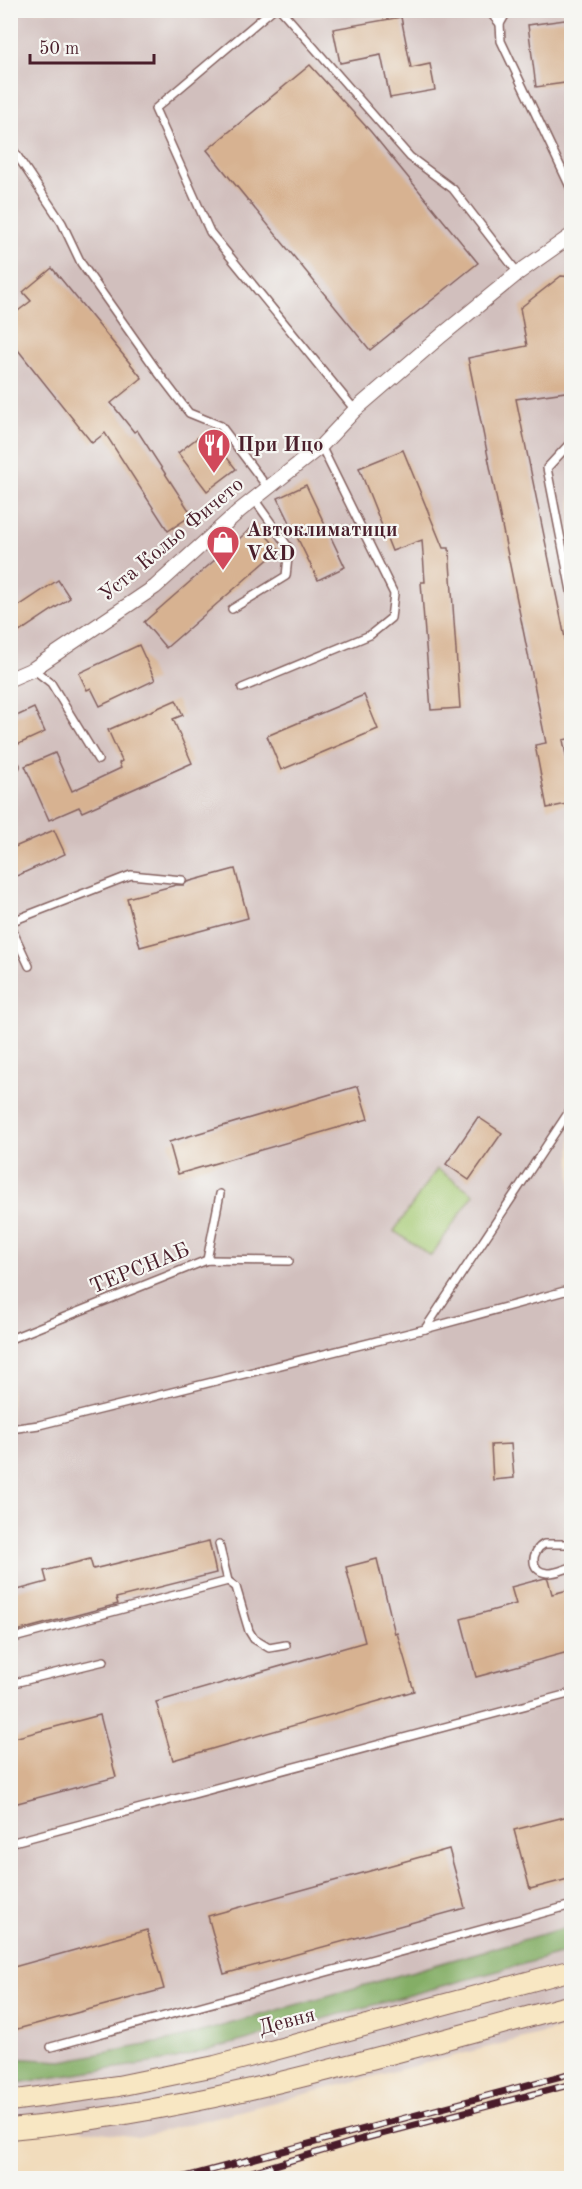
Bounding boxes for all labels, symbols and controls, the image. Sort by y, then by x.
scale bar [30,27,154,65]
text: 50 m [39,40,79,58]
restaurant icon: При Ицо [196,427,232,474]
place label: При Ицо [237,435,324,456]
street label: Уста Кольо Фичето [96,474,248,606]
place label: Автоклиматици V&D [246,520,398,565]
shop icon: Автоклиматици V&D [205,524,241,571]
street label: ТЕРСНАБ [87,1240,193,1298]
street label: Девня [256,2004,318,2040]

